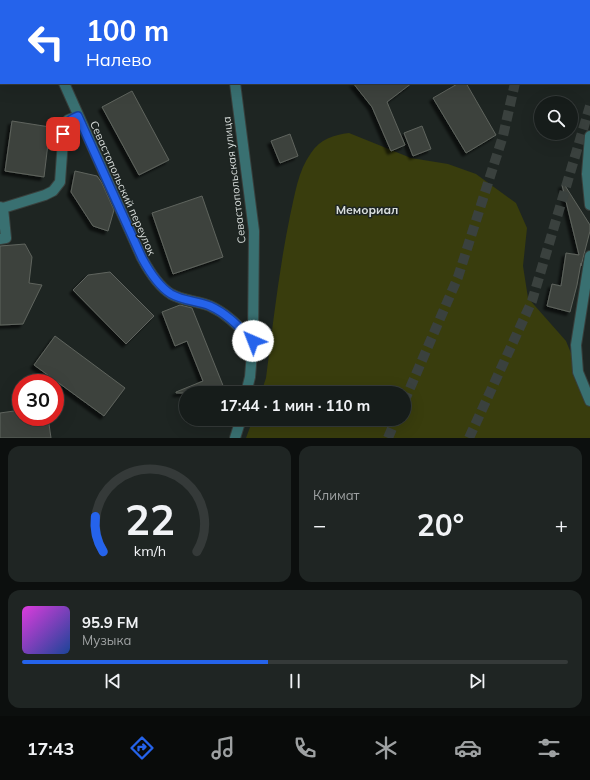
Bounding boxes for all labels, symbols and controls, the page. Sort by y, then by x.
text: 100 m [86,13,169,48]
icon: left [20,16,72,68]
text: Налево [86,48,152,71]
map controls [534,96,578,140]
button: search [534,96,578,140]
street label: Севастопольская улица [219,116,249,244]
pin [46,117,80,151]
street label: Севастопольский переулок [87,119,159,258]
icon: arrive [52,123,74,145]
district label: Мемориал [336,202,398,217]
position arrow [232,320,274,362]
speed limit sign: 30 [12,374,64,426]
text: 17:44 · 1 мин · 110 m [220,396,370,415]
text: Климат [313,487,360,503]
text: 22 [125,493,174,545]
text: 20° [417,506,464,544]
text: − [313,511,326,539]
text: + [555,511,568,539]
text: km/h [133,542,166,560]
text: 95.9 FM [82,613,138,632]
text: Музыка [82,632,131,648]
icon: previous [102,670,124,692]
icon: pause [284,670,306,692]
icon: next [466,670,488,692]
icon: directions [128,734,156,762]
icon: music [209,734,237,762]
icon: phone [291,734,319,762]
icon: climate [372,734,400,762]
icon: car [454,734,482,762]
icon: filters [535,734,563,762]
text: 17:43 [27,737,74,760]

